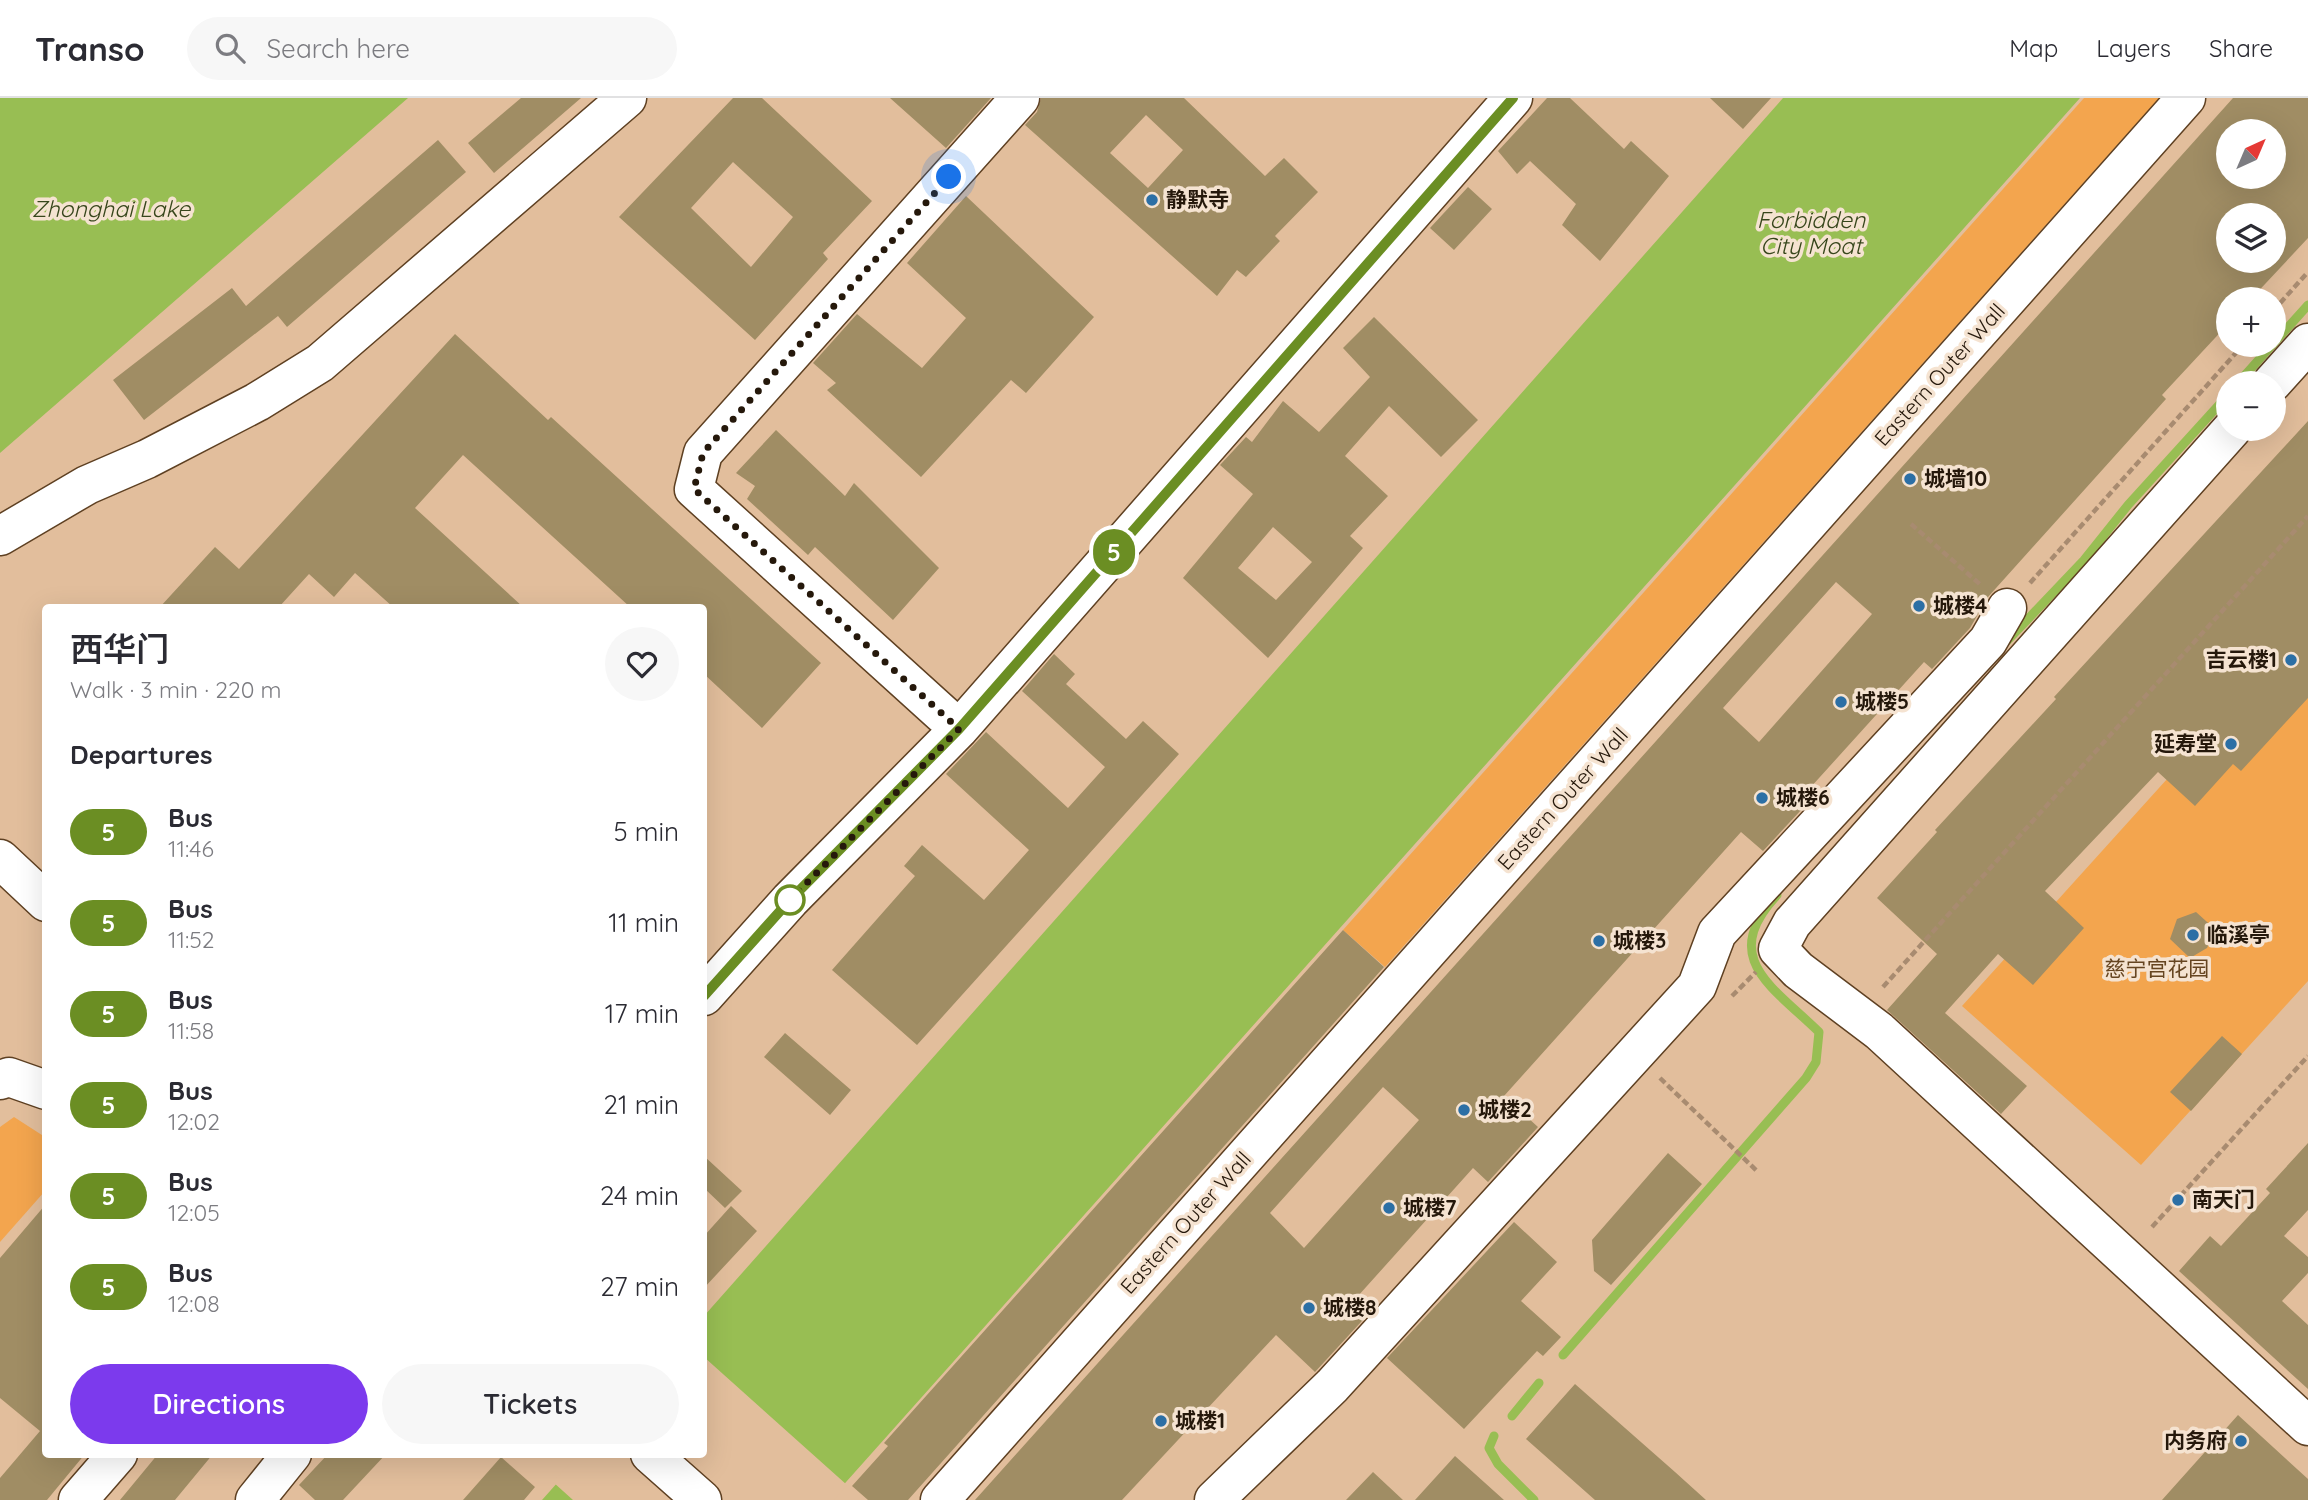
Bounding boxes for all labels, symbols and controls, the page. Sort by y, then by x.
search box [187,17,677,80]
text: Transo [35,28,145,69]
icon: search [211,29,249,67]
text: Search here [267,32,410,65]
text: Map [2009,33,2058,63]
text: Layers [2096,33,2171,63]
text: Share [2209,33,2273,63]
north arrow [2216,119,2286,189]
map controls [2216,119,2286,441]
your location [931,159,966,194]
place label: 静默寺 [1166,186,1229,212]
marker: 静默寺 [1144,192,1160,208]
water label: Zhonghai Lake [32,194,191,223]
button: layers [2216,203,2286,273]
water label: Forbidden City Moat [1757,205,1866,260]
button: + [2216,287,2286,357]
street label: Eastern Outer Wall [1869,298,2010,451]
button: − [2216,371,2286,441]
place label: 城墙10 [1924,465,1987,491]
marker: 城墙10 [1902,471,1918,487]
line badge: 5 [1091,529,1137,575]
text: 5 [1107,537,1121,567]
place label: 城楼4 [1933,592,1987,618]
marker: 城楼4 [1911,598,1927,614]
button: heart [605,627,679,701]
text: 西华门 [70,628,169,669]
place label: 吉云楼1 [2206,646,2277,672]
marker: 吉云楼1 [2283,652,2299,668]
text: Walk · 3 min · 220 m [70,675,282,704]
place label: 城楼5 [1855,688,1909,714]
marker: 城楼5 [1833,694,1849,710]
street label: Eastern Outer Wall [1492,722,1633,875]
place label: 延寿堂 [2154,730,2217,756]
marker: 延寿堂 [2223,736,2239,752]
text: Departures [70,738,213,771]
place label: 城楼6 [1776,784,1830,810]
marker: 城楼6 [1754,790,1770,806]
text: Bus [168,801,213,834]
text: 5 min [613,815,679,848]
text: 5 [102,817,115,847]
text: 11:46 [168,834,214,863]
unlabelled marker [775,885,805,915]
text: Bus [168,892,213,925]
text: 11 min [608,906,679,939]
text: 5 [102,908,115,938]
place label: 临溪亭 [2207,921,2270,947]
text: 11:52 [168,925,215,954]
place label: 城楼3 [1613,927,1666,953]
marker: 临溪亭 [2185,927,2201,943]
marker: 城楼3 [1591,933,1607,949]
park label: 慈宁宫花园 [2105,955,2210,981]
text: Bus [168,983,213,1016]
text: 17 min [605,997,679,1030]
text: 5 [102,999,115,1029]
text: 11:58 [168,1016,214,1045]
text: Bus [168,1074,213,1107]
text: 21 min [604,1088,679,1121]
text: 5 [102,1090,115,1120]
place label: 城楼2 [1478,1096,1532,1122]
marker: 城楼2 [1456,1102,1472,1118]
text: 12:02 [168,1107,220,1136]
street label: Eastern Outer Wall [1115,1146,1256,1299]
text: Bus [168,1165,213,1198]
text: 24 min [600,1179,679,1212]
text: 5 [102,1181,115,1211]
place label: 南天门 [2192,1186,2255,1212]
marker: 南天门 [2170,1192,2186,1208]
place label: 城楼7 [1403,1194,1457,1220]
text: 12:05 [168,1198,220,1227]
marker: 城楼7 [1381,1200,1397,1216]
text: Bus [168,1256,213,1289]
text: 27 min [600,1270,679,1303]
text: 5 [102,1272,115,1302]
text: 12:08 [168,1289,220,1318]
place label: 城楼8 [1323,1294,1377,1320]
marker: 城楼8 [1301,1300,1317,1316]
button: Directions [70,1364,368,1444]
button: Tickets [382,1364,679,1444]
place label: 城楼1 [1175,1407,1225,1433]
marker: 城楼1 [1153,1413,1169,1429]
place label: 内务府 [2164,1427,2227,1453]
marker: 内务府 [2233,1433,2249,1449]

